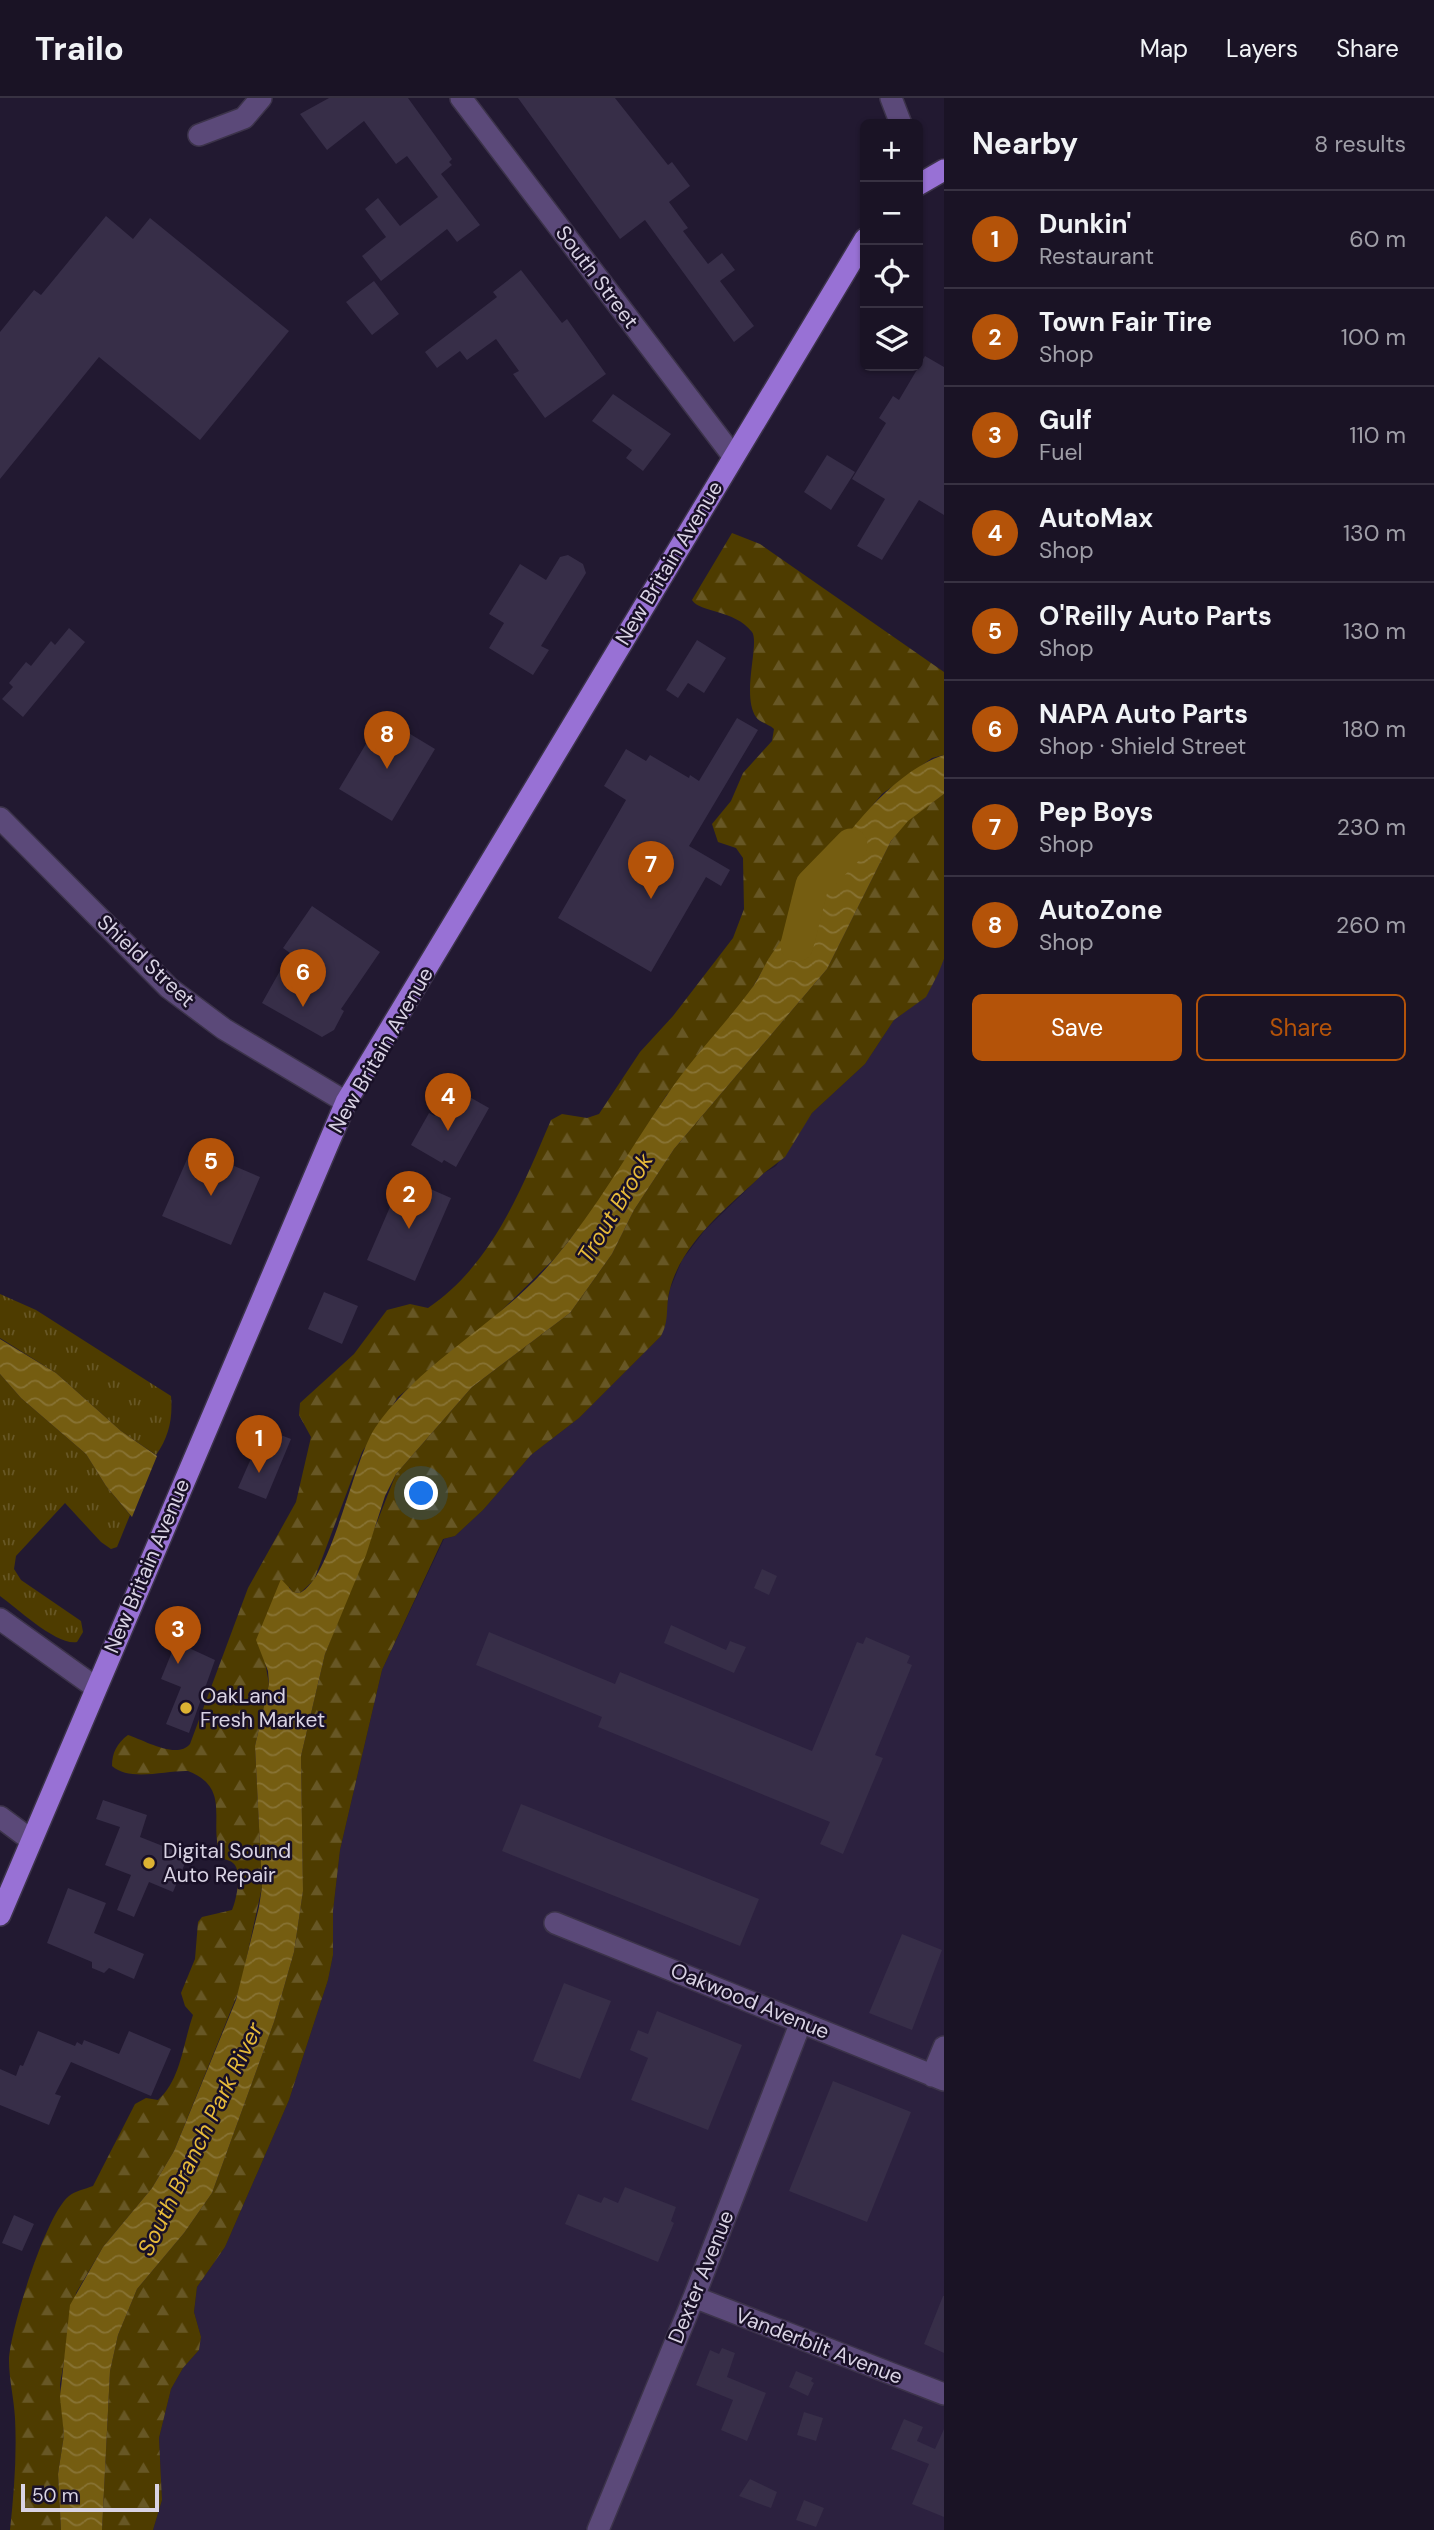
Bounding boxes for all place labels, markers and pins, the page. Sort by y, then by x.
pin: 8 [364,711,410,769]
pin: 7 [628,841,674,899]
pin: 6 [280,949,326,1007]
pin: 4 [425,1073,471,1131]
pin: 5 [188,1138,234,1196]
pin: 2 [386,1171,432,1229]
pin: 1 [236,1415,282,1473]
pin: 3 [155,1606,201,1664]
place label: OakLand Fresh Market [200,1682,325,1734]
marker: OakLand Fresh Market [178,1700,194,1716]
place label: Digital Sound Auto Repair [163,1837,291,1889]
marker: Digital Sound Auto Repair [141,1855,157,1871]

